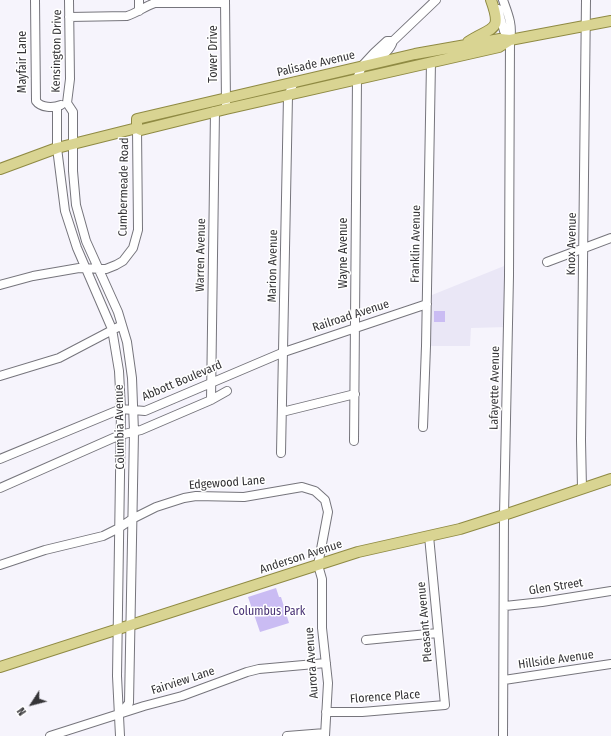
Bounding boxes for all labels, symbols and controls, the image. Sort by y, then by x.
street label: Kensington Drive [49,9,65,93]
street label: Tower Drive [207,25,221,83]
street label: Mayfair Lane [16,31,30,93]
street label: Palisade Avenue [276,48,356,80]
street label: Cumbermeade Road [116,137,132,237]
street label: Franklin Avenue [408,205,424,283]
street label: Knox Avenue [564,212,580,276]
street label: Warren Avenue [193,218,209,292]
street label: Wayne Avenue [337,218,351,288]
street label: Marion Avenue [265,229,281,303]
street label: Railroad Avenue [311,297,391,335]
street label: Lafayette Avenue [487,346,503,430]
street label: Abbott Boulevard [140,358,224,404]
street label: Columbia Avenue [112,384,128,470]
street label: Edgewood Lane [188,473,266,493]
street label: Anderson Avenue [258,537,344,577]
street label: Glen Street [528,576,584,598]
street label: Pleasant Avenue [414,581,436,663]
park label: Columbus Park [233,605,305,619]
street label: Aurora Avenue [302,627,322,699]
street label: Hillside Avenue [517,648,595,672]
street label: Fairview Lane [149,664,217,698]
north arrow [12,684,52,724]
street label: Florence Place [349,687,421,707]
text: N [15,705,29,718]

